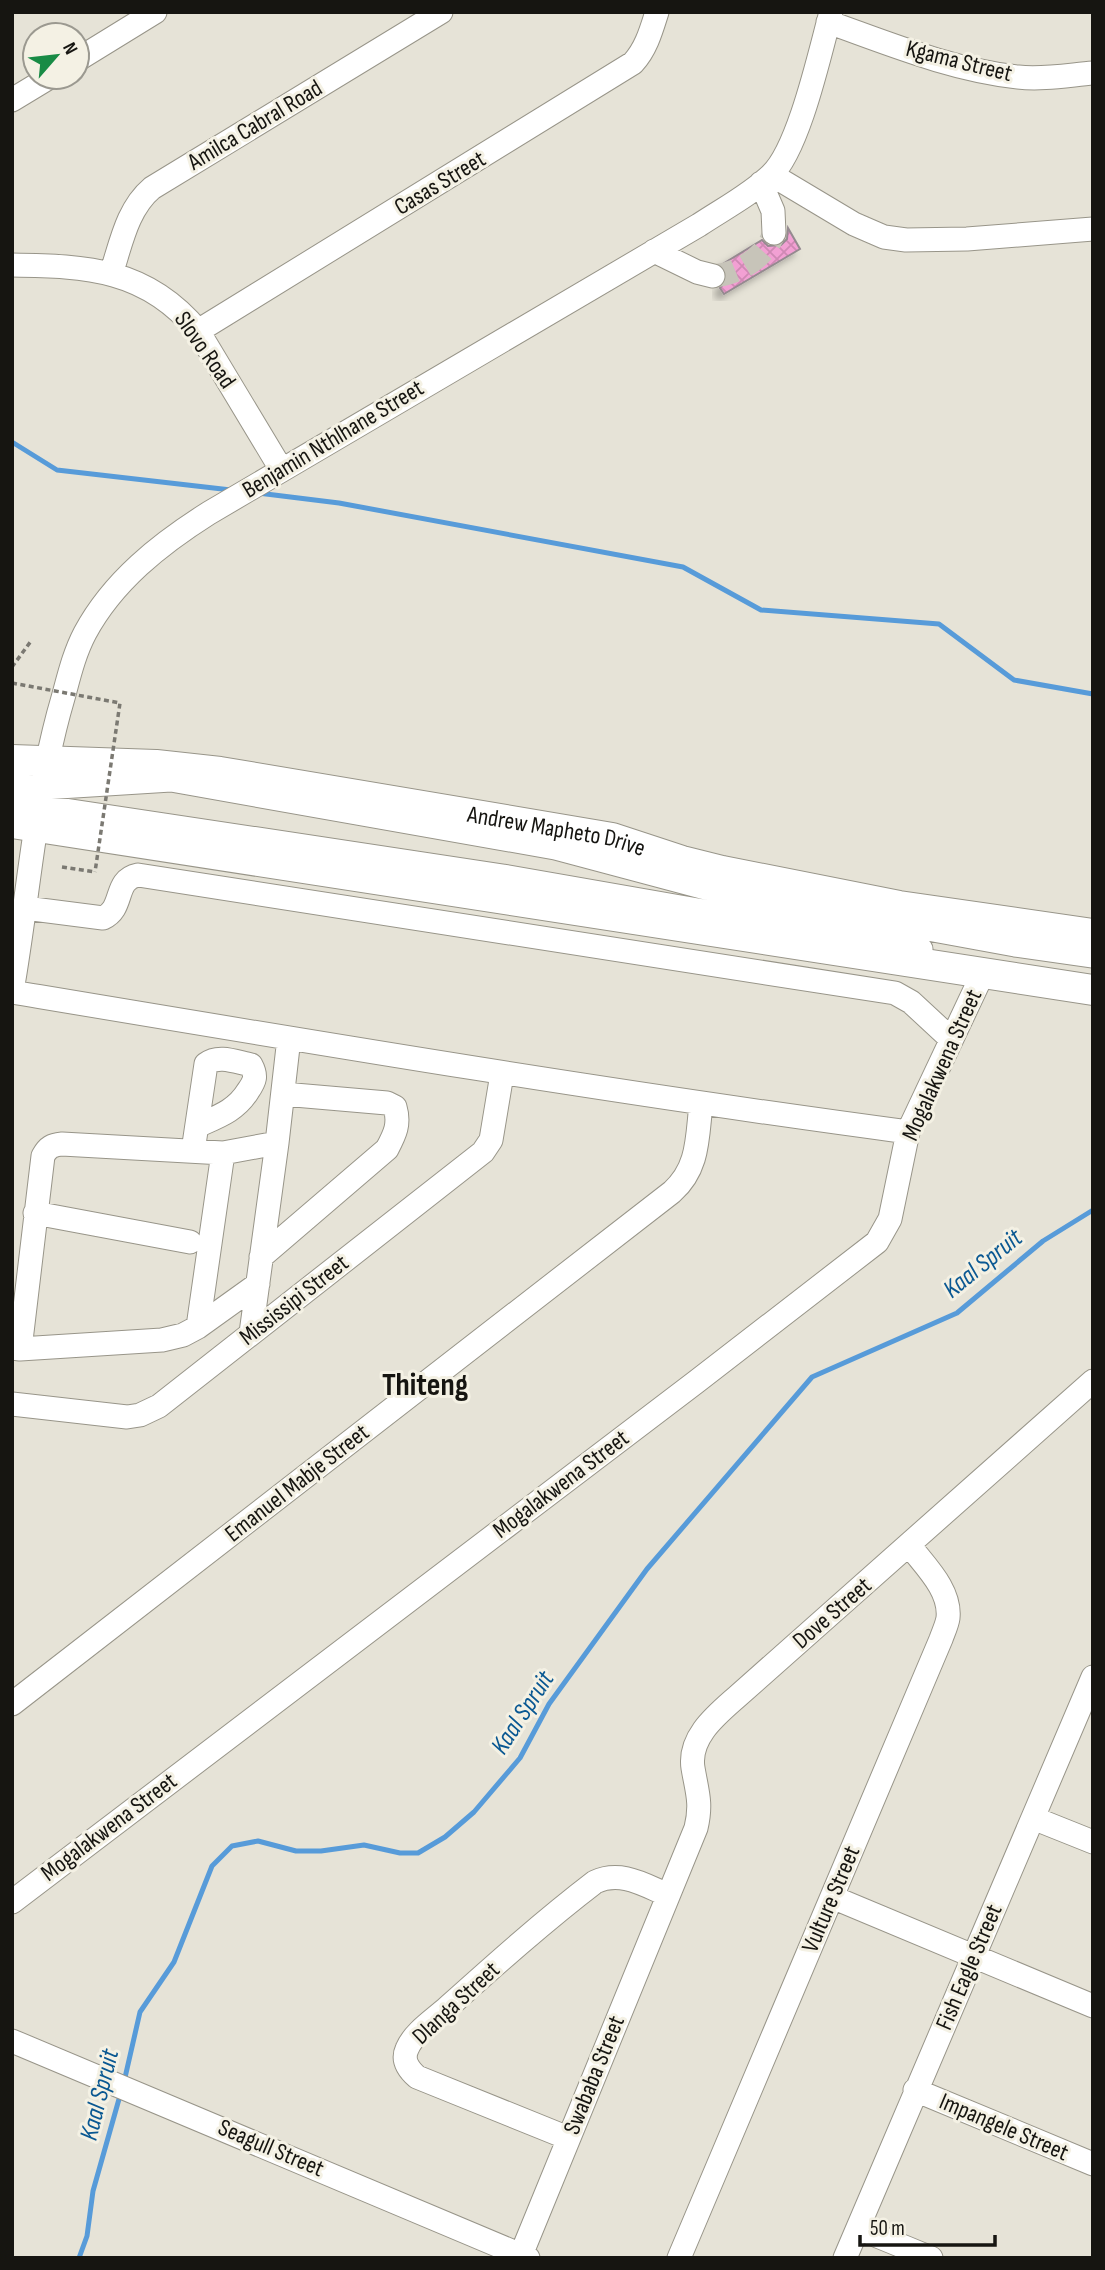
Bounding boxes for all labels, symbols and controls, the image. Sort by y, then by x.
north arrow [21,21,91,91]
street label: Kgama Street [903,34,1015,88]
text: N [57,39,82,59]
street label: Amilca Cabral Road [182,73,328,177]
street label: Casas Street [389,144,491,222]
street label: Slovo Road [168,306,242,394]
street label: Benjamin Nthlhane Street [237,373,429,505]
street label: Andrew Mapheto Drive [464,799,649,862]
street label: Mogalakwena Street [896,985,988,1145]
water label: Kaal Spruit [937,1222,1030,1305]
street label: Mississipi Street [234,1248,354,1352]
district label: Thiteng [382,1366,468,1405]
street label: Emanuel Mabje Street [219,1418,375,1548]
street label: Mogalakwena Street [487,1424,635,1544]
street label: Dove Street [787,1571,877,1655]
water label: Kaal Spruit [485,1665,562,1760]
street label: Mogalakwena Street [35,1767,183,1887]
street label: Vulture Street [796,1841,866,1957]
street label: Fish Eagle Street [930,1900,1008,2034]
street label: Dlanga Street [406,1955,506,2051]
street label: Swababa Street [557,2011,631,2139]
water label: Kaal Spruit [74,2045,127,2144]
street label: Impangele Street [935,2087,1073,2167]
street label: Seagull Street [214,2113,328,2183]
scale bar [860,2204,995,2248]
text: 50 m [870,2216,905,2241]

